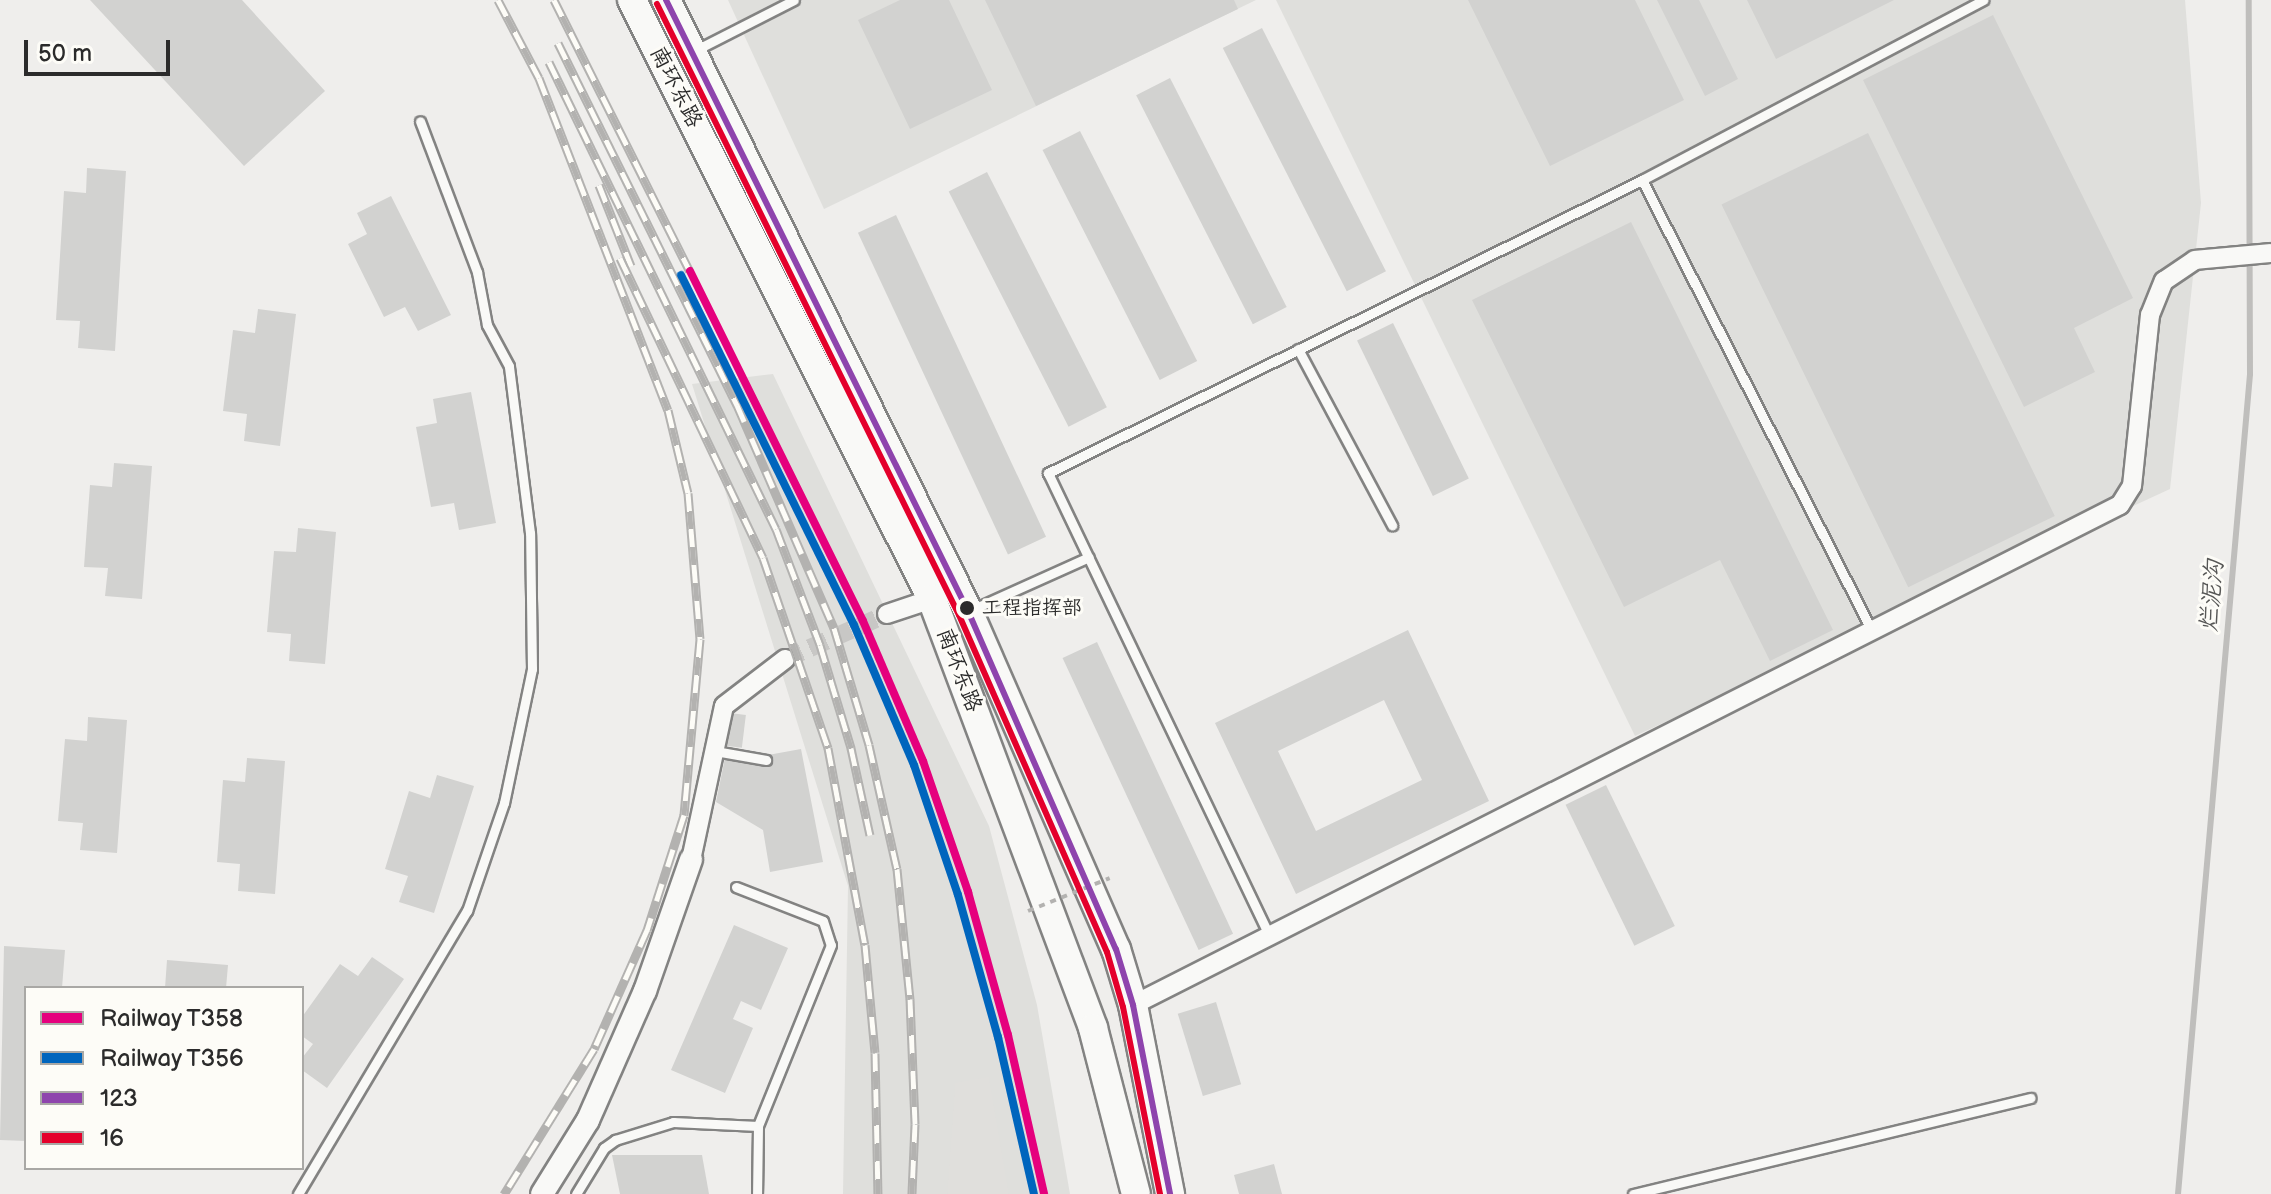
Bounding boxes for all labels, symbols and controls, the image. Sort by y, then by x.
scale bar [28,24,174,74]
text: 50 m [38,39,92,68]
street label: 南环东路 [644,42,708,132]
water label: 烂泥沟 [2195,559,2229,633]
place label: 工程指挥部 [982,596,1082,620]
marker: 工程指挥部 [959,600,975,616]
street label: 南环东路 [931,624,987,716]
legend [24,986,304,1170]
text: Railway T358 [100,1004,243,1033]
text: Railway T356 [100,1044,244,1073]
text: 123 [100,1084,138,1113]
text: 16 [100,1124,124,1153]

